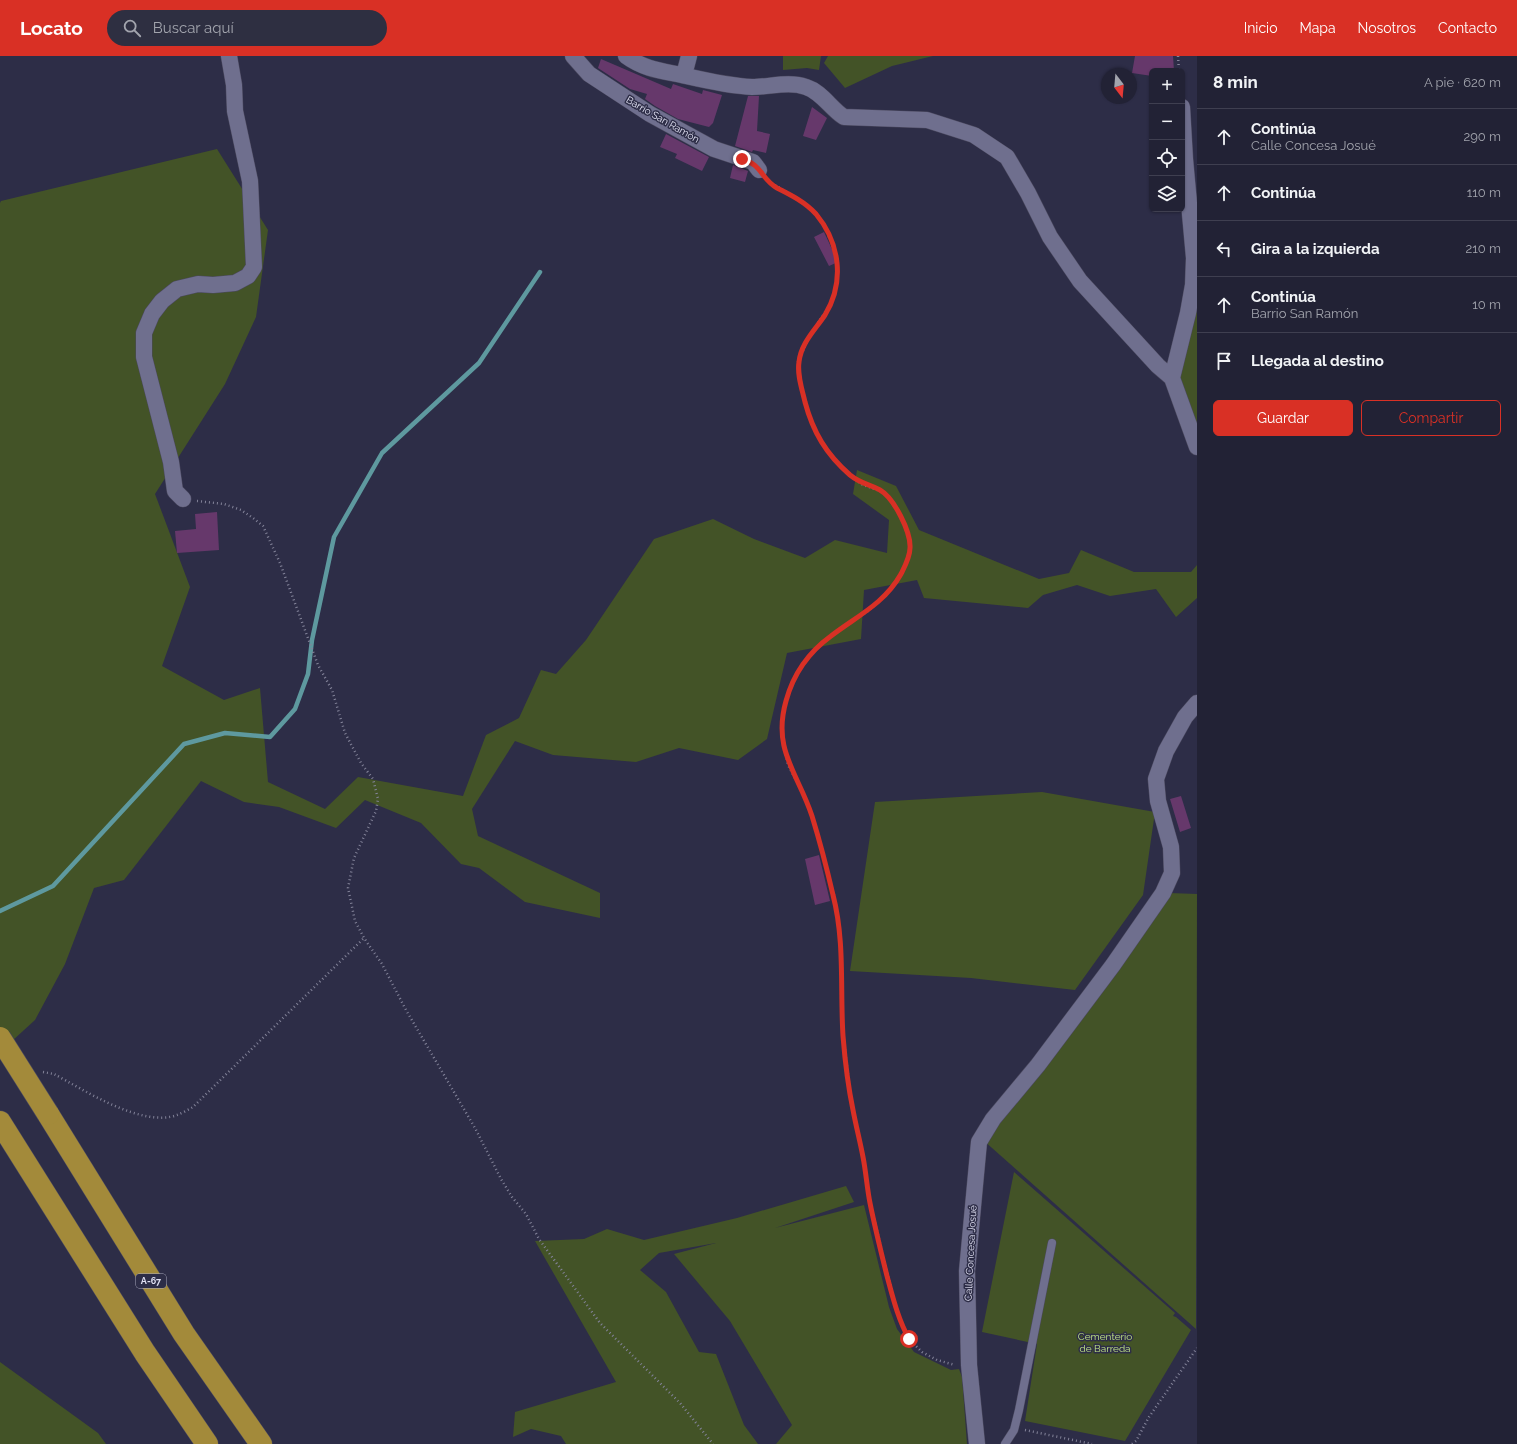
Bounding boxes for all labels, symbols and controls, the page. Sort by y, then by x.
search box [107,10,387,46]
text: Locato [20,17,83,39]
icon: search [121,17,143,39]
text: Buscar aquí [153,19,234,37]
text: Inicio [1244,20,1277,36]
text: Mapa [1299,20,1336,36]
text: Nosotros [1358,20,1416,36]
text: Contacto [1438,20,1497,36]
north arrow [1101,68,1137,104]
map controls [1149,68,1185,212]
button: + [1149,68,1185,104]
text: 8 min [1213,72,1258,92]
text: A pie · 620 m [1424,75,1501,90]
street label: Barrio San Ramón [624,94,701,145]
button: − [1149,104,1185,140]
text: Continúa [1251,120,1316,138]
icon: ahead [1213,126,1235,148]
text: 290 m [1463,129,1501,144]
text: Calle Concesa Josué [1251,138,1376,153]
button: locate [1149,140,1185,176]
route end [733,150,751,168]
button: layers [1149,176,1185,212]
icon: ahead [1213,182,1235,204]
text: Continúa [1251,184,1316,202]
text: 110 m [1467,185,1501,200]
icon: left [1213,238,1235,260]
text: Gira a la izquierda [1251,240,1380,258]
text: 210 m [1465,241,1501,256]
text: Continúa [1251,288,1316,306]
icon: ahead [1213,294,1235,316]
text: 10 m [1472,297,1501,312]
text: Barrio San Ramón [1251,306,1358,321]
icon: arrive [1213,350,1235,372]
text: Llegada al destino [1251,352,1384,370]
button: Guardar [1213,400,1353,436]
button: Compartir [1361,400,1501,436]
street label: Calle Concesa Josué [962,1205,979,1301]
road number: A-67 [136,1274,166,1288]
route start [900,1330,918,1348]
park label: Cementerio de Barreda [1078,1331,1132,1354]

